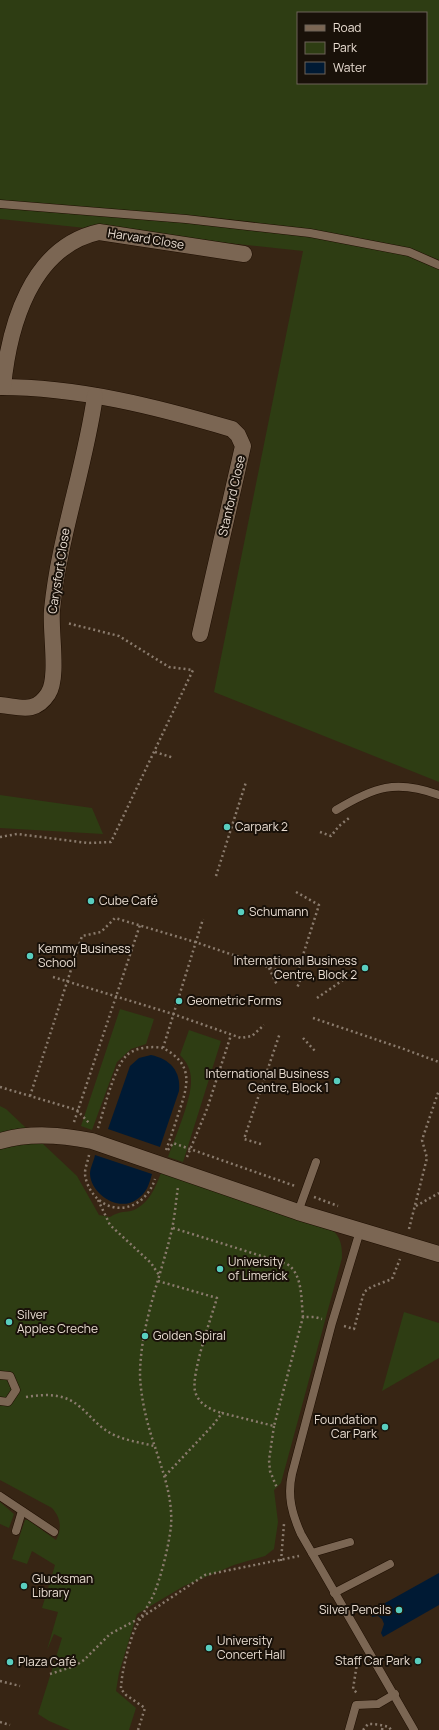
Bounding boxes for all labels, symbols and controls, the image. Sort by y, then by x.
legend [297,12,427,84]
text: Road [333,19,361,36]
text: Park [333,39,358,56]
text: Water [333,59,367,76]
street label: Harvard Close [107,224,185,253]
street label: Stanford Close [214,454,249,538]
street label: Carysfort Close [43,527,74,615]
place label: Carpark 2 [235,818,288,835]
marker: Carpark 2 [222,822,232,832]
place label: Cube Café [99,892,158,909]
marker: Cube Café [86,896,96,906]
place label: Schumann [249,903,308,920]
marker: Schumann [236,907,246,917]
place label: Kemmy Business School [38,940,131,971]
marker: Kemmy Business School [25,951,35,961]
place label: International Business Centre, Block 2 [233,952,357,983]
marker: International Business Centre, Block 2 [360,963,370,973]
place label: Geometric Forms [187,992,281,1009]
marker: Geometric Forms [174,996,184,1006]
place label: International Business Centre, Block 1 [205,1065,329,1096]
marker: International Business Centre, Block 1 [332,1076,342,1086]
place label: University of Limerick [228,1253,289,1284]
marker: University of Limerick [215,1264,225,1274]
place label: Silver Apples Creche [17,1306,98,1337]
marker: Silver Apples Creche [4,1317,14,1327]
place label: Golden Spiral [153,1327,226,1344]
marker: Golden Spiral [140,1331,150,1341]
place label: Foundation Car Park [314,1411,378,1442]
marker: Foundation Car Park [380,1422,390,1432]
place label: Glucksman Library [32,1570,93,1601]
marker: Glucksman Library [19,1581,29,1591]
place label: Silver Pencils [319,1601,391,1618]
marker: Silver Pencils [394,1605,404,1615]
place label: University Concert Hall [217,1632,285,1663]
marker: University Concert Hall [204,1643,214,1653]
place label: Staff Car Park [335,1652,411,1669]
place label: Plaza Café [18,1653,76,1670]
marker: Staff Car Park [413,1656,423,1666]
marker: Plaza Café [5,1657,15,1667]

